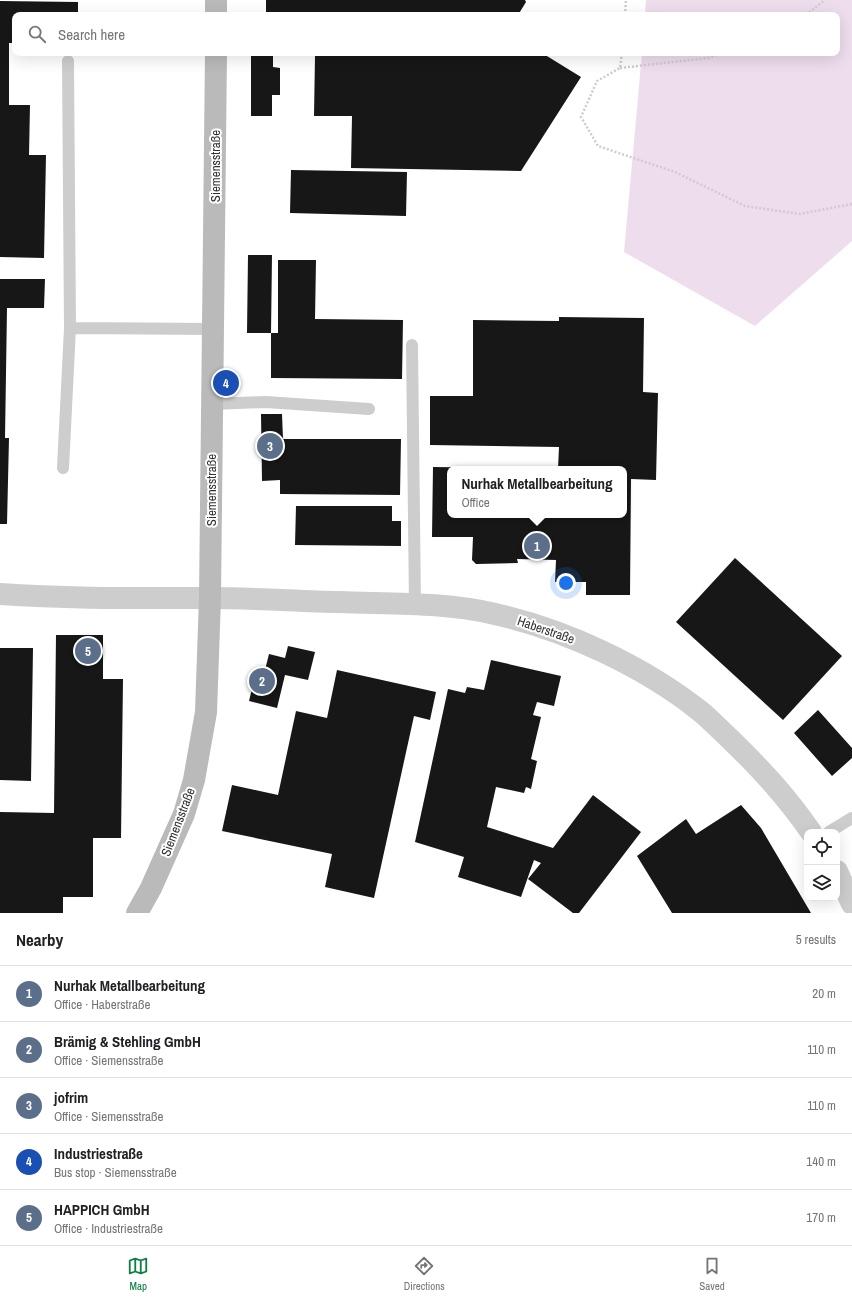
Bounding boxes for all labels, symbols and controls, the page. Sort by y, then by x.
search box [12,12,840,56]
icon: search [26,23,48,45]
text: Search here [58,24,125,45]
street label: Siemensstraße [207,130,224,202]
pin: 4 [213,368,239,398]
pin: 3 [257,431,283,461]
street label: Siemensstraße [203,454,220,526]
popup [447,466,627,518]
text: Nurhak Metallbearbeitung [461,473,613,494]
text: Office [461,494,490,511]
pin: 1 [524,531,550,561]
your location [556,573,576,593]
street label: Haberstraße [515,612,577,648]
pin: 5 [75,636,101,666]
pin: 2 [249,666,275,696]
street label: Siemensstraße [157,785,199,859]
map controls [804,829,840,901]
button: locate [804,829,840,865]
button: layers [804,865,840,901]
text: Nearby [16,928,63,951]
text: 5 results [796,931,836,948]
text: Nurhak Metallbearbeitung [54,975,205,996]
text: 1 [26,985,32,1002]
text: 20 m [812,985,836,1002]
text: Office · Haberstraße [54,996,150,1013]
text: Brämig & Stehling GmbH [54,1031,201,1052]
text: 2 [26,1041,32,1058]
text: 110 m [807,1041,836,1058]
text: Office · Siemensstraße [54,1052,163,1069]
text: jofrim [54,1087,88,1108]
text: 3 [26,1097,32,1114]
text: 110 m [807,1097,836,1114]
text: Office · Siemensstraße [54,1108,163,1125]
text: Industriestraße [54,1143,143,1164]
text: 4 [26,1153,32,1170]
text: 140 m [806,1153,836,1170]
text: Bus stop · Siemensstraße [54,1164,177,1181]
text: HAPPICH GmbH [54,1199,150,1220]
text: 5 [26,1209,32,1226]
text: 170 m [806,1209,836,1226]
text: Office · Industriestraße [54,1220,163,1237]
tab: Map [127,1255,149,1293]
tab: Directions [404,1255,445,1293]
tab: Saved [699,1255,725,1293]

